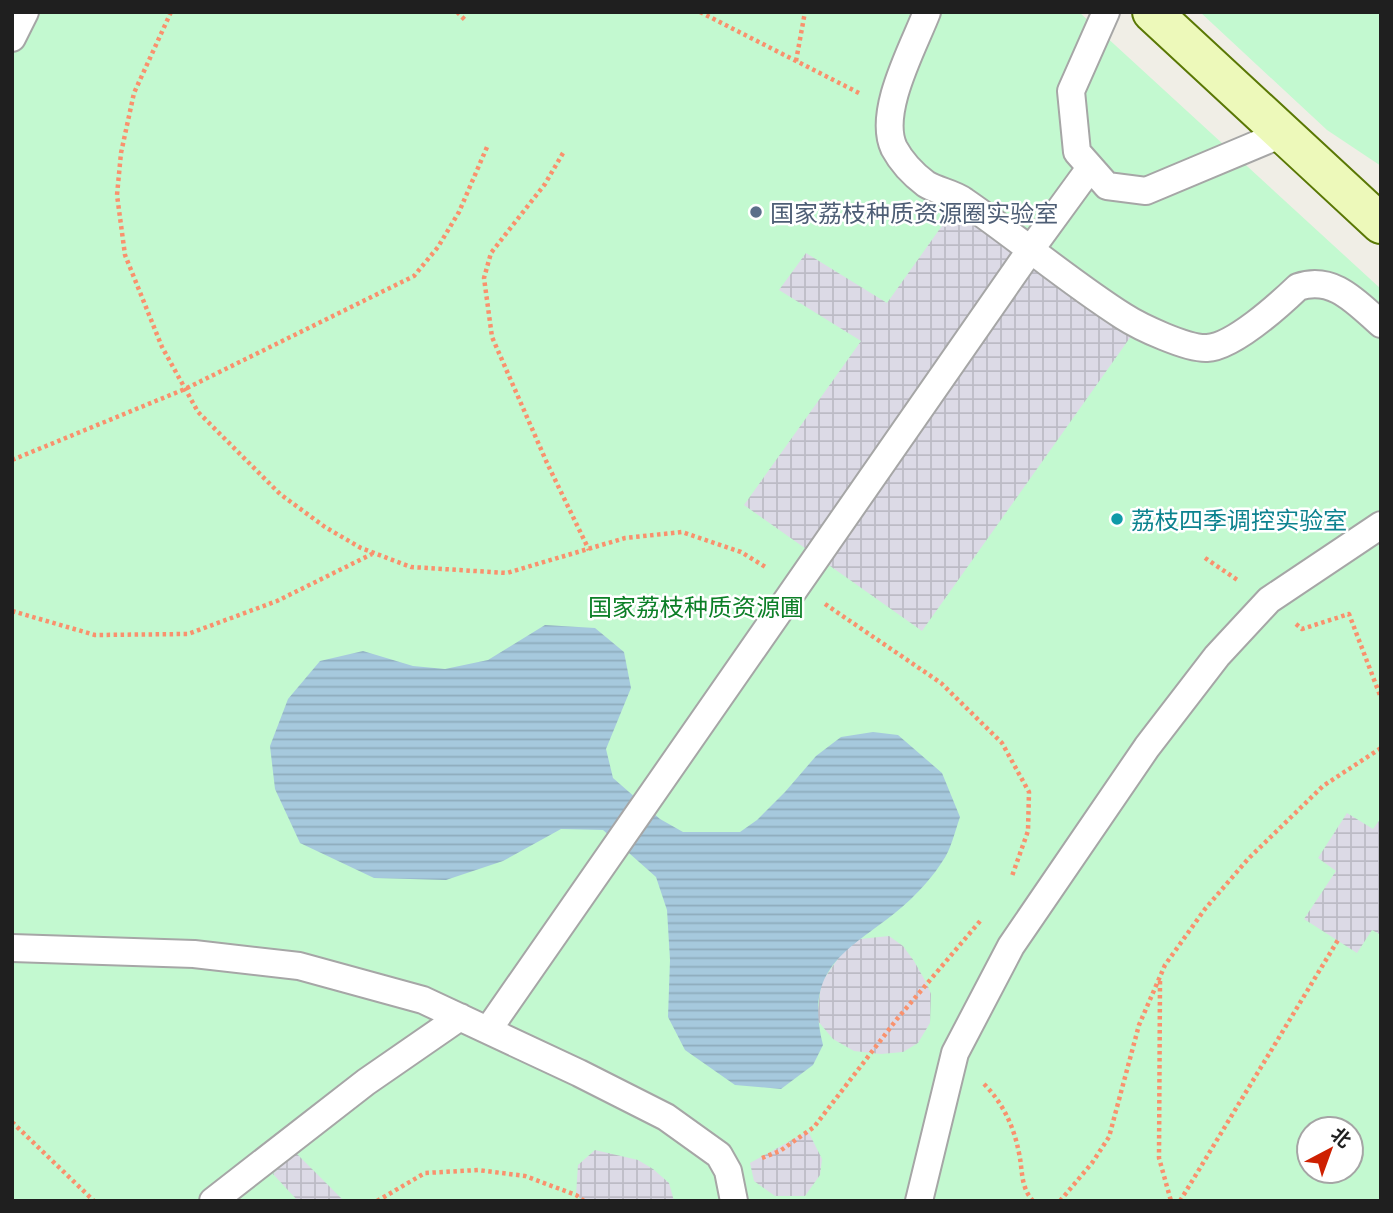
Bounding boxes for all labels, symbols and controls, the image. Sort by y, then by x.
place label: 国家荔枝种质资源圈实验室 [770,198,1058,227]
marker: 国家荔枝种质资源圈实验室 [748,204,764,220]
place label: 荔枝四季调控实验室 [1131,505,1347,534]
marker: 荔枝四季调控实验室 [1109,511,1125,527]
park label: 国家荔枝种质资源圃 [588,592,804,621]
north arrow [1295,1115,1365,1185]
text: 北 [1327,1122,1356,1152]

